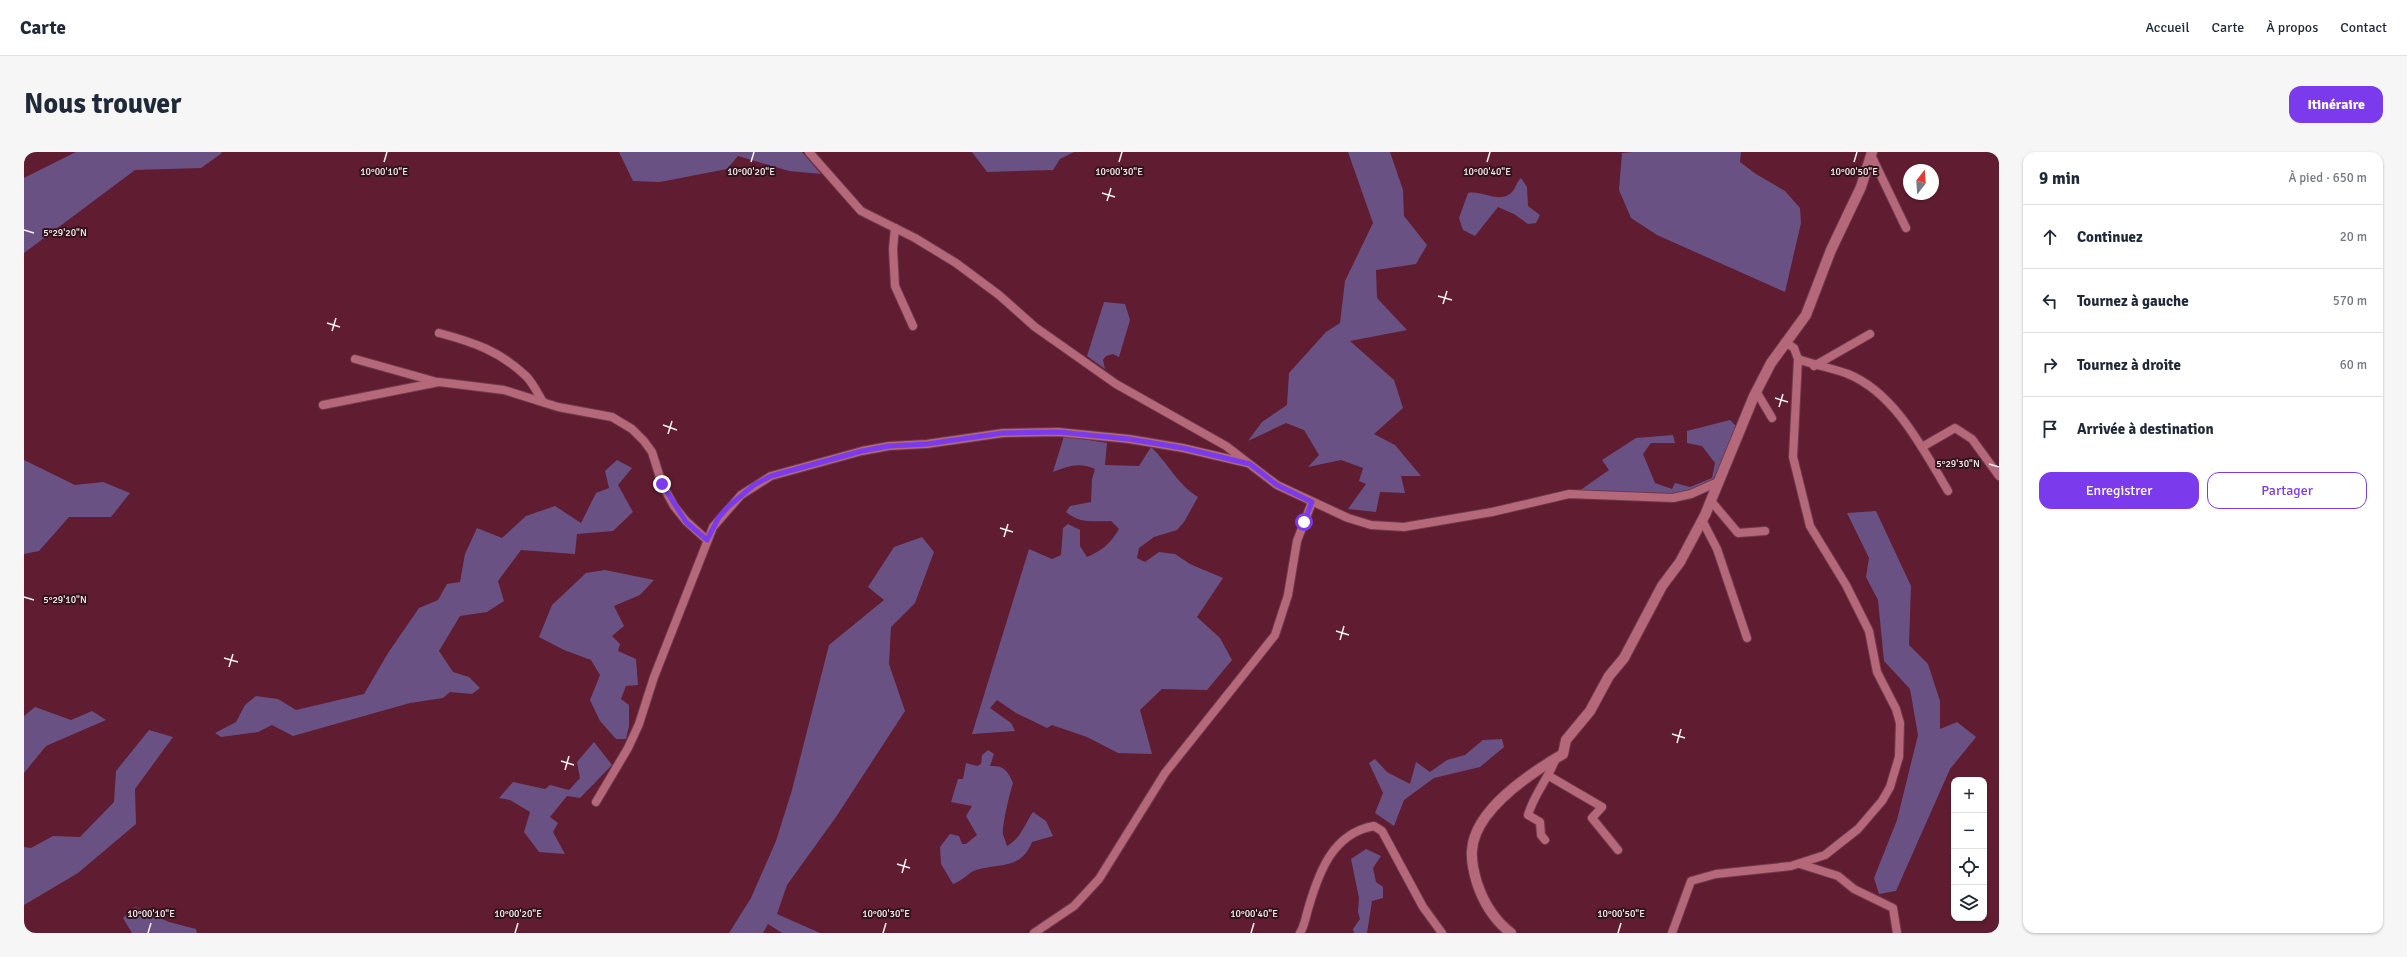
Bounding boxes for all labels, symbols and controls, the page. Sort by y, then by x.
text: Carte [20,16,66,40]
text: Accueil [2145,19,2190,36]
text: Carte [2212,19,2244,36]
text: À propos [2266,19,2318,36]
text: Contact [2340,19,2387,36]
button: Itinéraire [2289,86,2383,123]
text: Nous trouver [24,87,181,121]
north arrow [1903,164,1939,200]
text: 10°00'10"E [360,166,408,178]
text: 10°00'20"E [727,166,775,178]
text: 10°00'30"E [1095,166,1143,178]
text: 10°00'40"E [1463,166,1511,178]
text: 10°00'50"E [1830,166,1878,178]
text: 9 min [2039,168,2080,189]
text: À pied · 650 m [2288,170,2367,186]
icon: ahead [2039,226,2061,248]
text: 5°29'20"N [43,227,87,239]
text: Continuez [2077,228,2143,246]
text: 20 m [2340,229,2367,245]
icon: left [2039,290,2061,312]
text: Tournez à gauche [2077,292,2189,310]
text: 570 m [2333,293,2367,309]
icon: right [2039,354,2061,376]
text: Tournez à droite [2077,356,2181,374]
text: 60 m [2340,357,2367,373]
icon: arrive [2039,418,2061,440]
text: Arrivée à destination [2077,420,2214,438]
text: 5°29'30"N [1936,458,1980,470]
button: Enregistrer [2039,472,2199,509]
button: Partager [2207,472,2367,509]
route end [653,475,671,493]
route start [1295,513,1313,531]
text: 5°29'10"N [43,594,87,606]
map controls [1951,777,1987,921]
button: + [1951,777,1987,813]
button: − [1951,813,1987,849]
button: locate [1951,849,1987,885]
button: layers [1951,885,1987,921]
text: 10°00'10"E [127,908,175,920]
text: 10°00'20"E [494,908,542,920]
text: 10°00'30"E [862,908,910,920]
text: 10°00'40"E [1230,908,1278,920]
text: 10°00'50"E [1597,908,1645,920]

